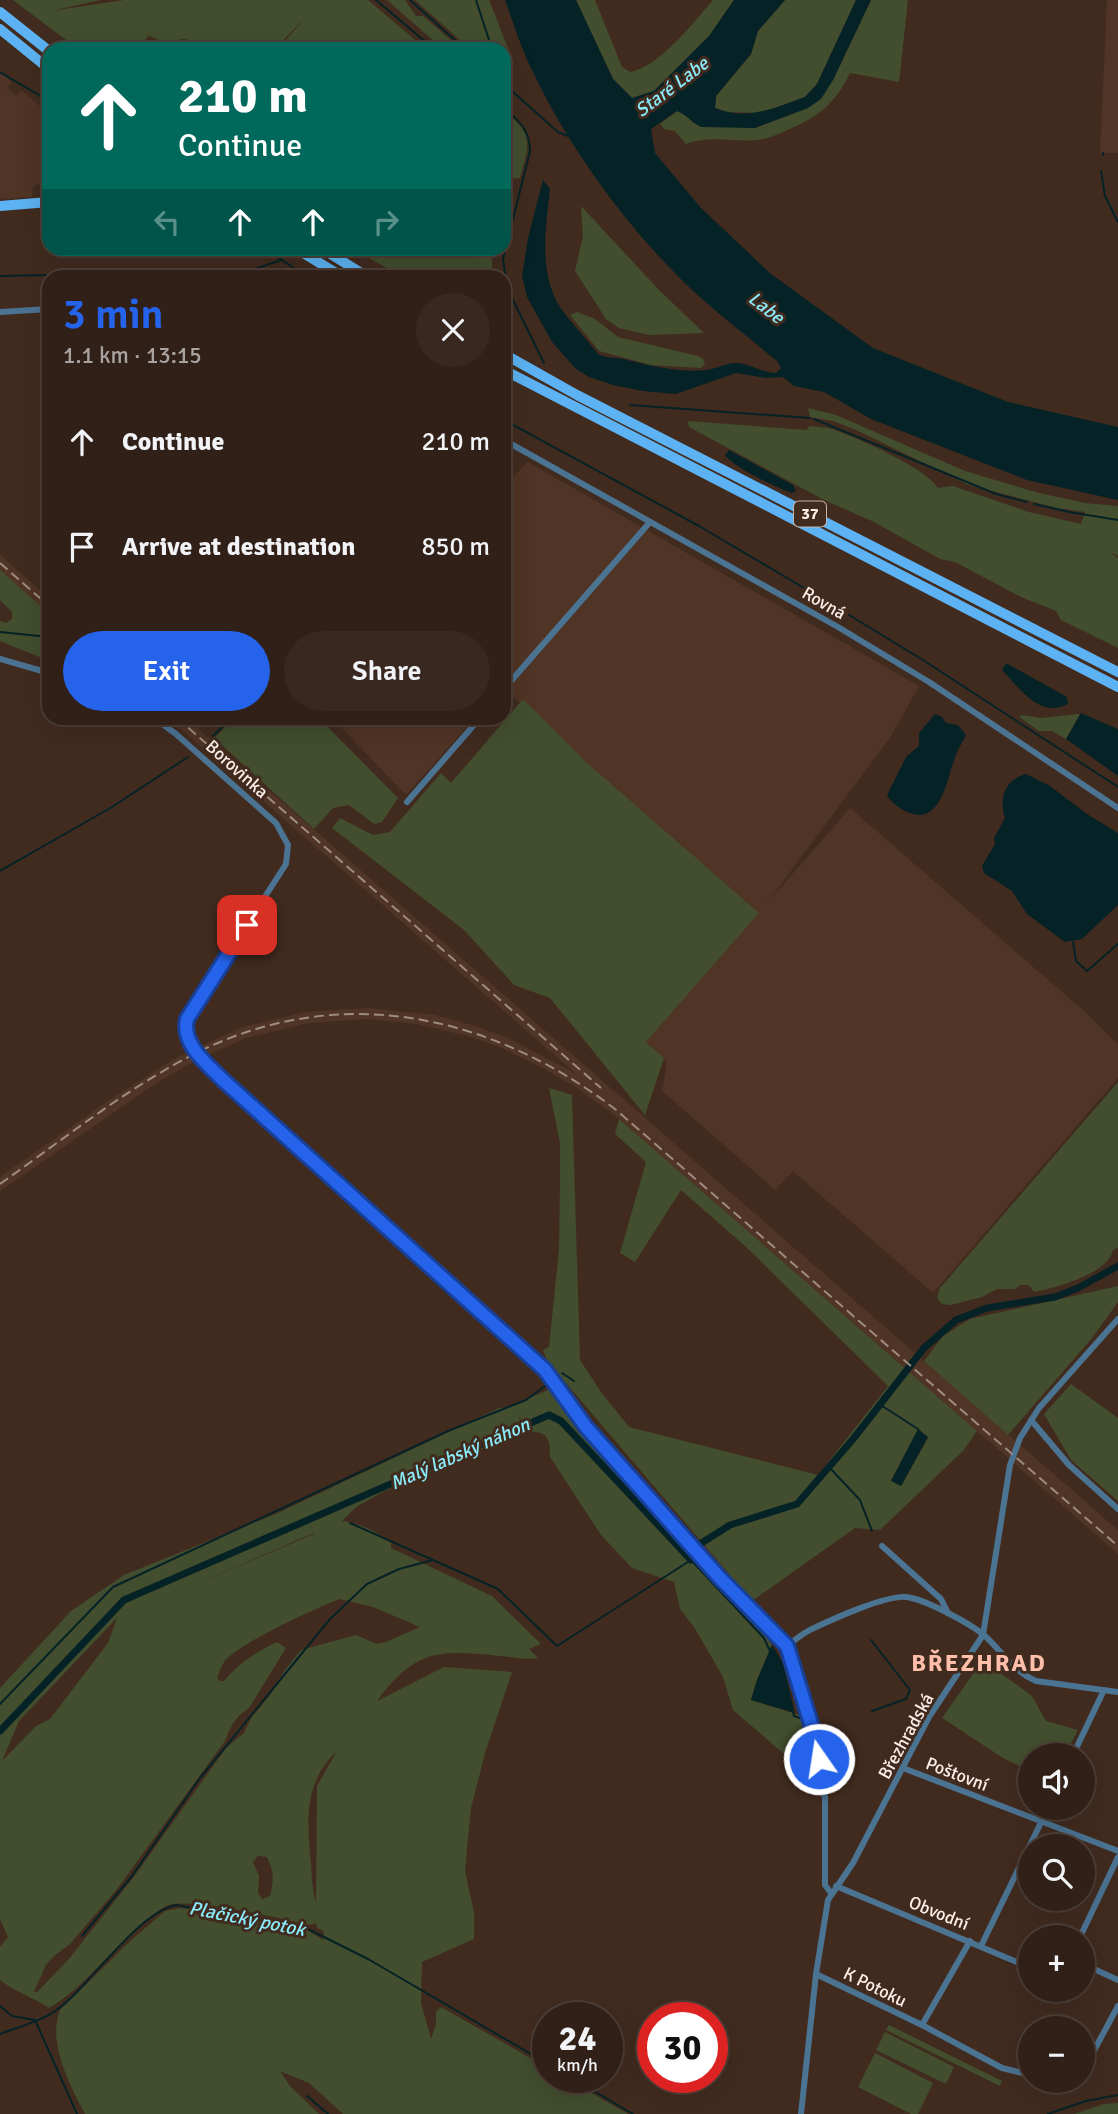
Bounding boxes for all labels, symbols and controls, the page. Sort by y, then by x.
water label: Staré Labe [630,51,715,122]
text: 210 m [178,66,308,126]
icon: ahead [63,70,154,161]
text: Continue [178,126,302,165]
icon: left [148,203,186,241]
icon: ahead [221,203,259,241]
icon: ahead [294,203,332,241]
icon: right [367,203,405,241]
water label: Labe [743,287,790,330]
text: 3 min [63,289,164,340]
button: close [416,293,490,367]
text: 1.1 km · 13:15 [63,341,202,370]
icon: ahead [63,423,101,461]
text: Continue [122,426,224,458]
text: 210 m [421,426,490,458]
road number: 37 [794,502,826,526]
icon: arrive [63,528,101,566]
text: Arrive at destination [122,531,355,563]
text: 850 m [421,531,490,563]
street label: Rovná [798,582,850,624]
button: Exit [63,631,270,711]
button: Share [284,631,490,711]
street label: Borovinka [201,735,273,803]
pin [217,895,277,955]
icon: arrive [228,906,266,944]
water label: Malý labský náhon [387,1412,534,1495]
district label: BŘEZHRAD [911,1648,1047,1678]
street label: Březhradská [873,1689,939,1783]
position arrow [782,1722,856,1796]
map controls [1018,1743,1095,2093]
button: sound [1018,1743,1095,1820]
street label: Poštovní [923,1752,991,1796]
button: search [1018,1834,1095,1911]
street label: Obvodní [906,1891,972,1935]
water label: Plačický potok [187,1896,308,1942]
button: + [1018,1925,1095,2002]
street label: K Potoku [840,1962,910,2012]
speed limit sign: 30 [637,2002,728,2093]
button: − [1018,2016,1095,2093]
text: 24 [559,2017,596,2060]
text: km/h [557,2054,598,2076]

